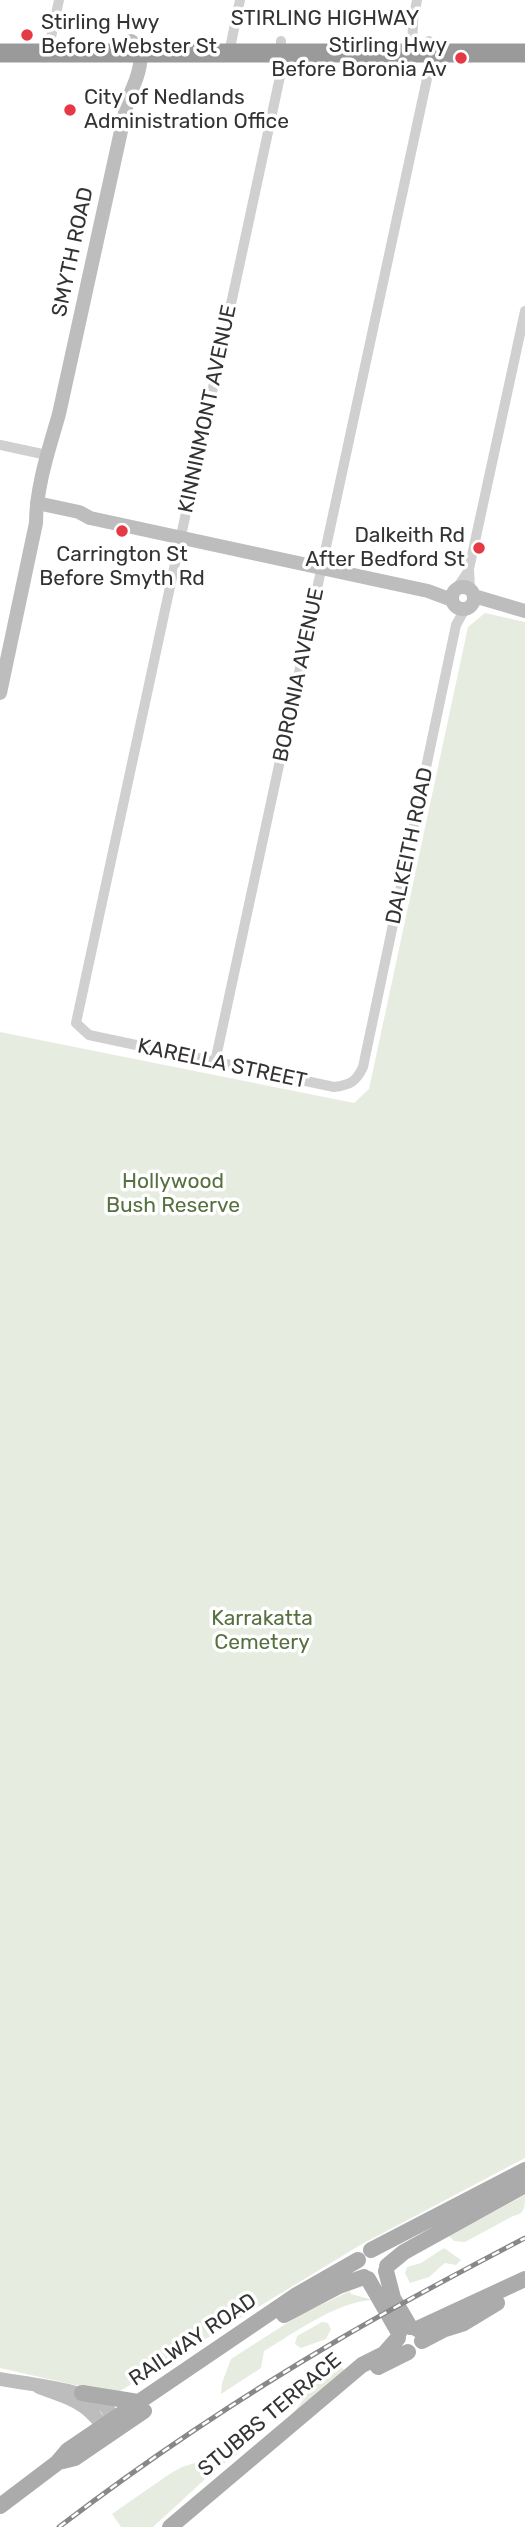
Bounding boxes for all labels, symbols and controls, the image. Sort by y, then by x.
street label: STIRLING HIGHWAY [231,6,419,32]
place label: Stirling Hwy Before Webster St [41,10,217,60]
marker: Stirling Hwy Before Webster St [19,27,35,43]
place label: Stirling Hwy Before Boronia Av [271,33,447,83]
marker: Stirling Hwy Before Boronia Av [453,50,469,66]
place label: City of Nedlands Administration Office [84,85,289,135]
marker: City of Nedlands Administration Office [62,102,78,118]
street label: SMYTH ROAD [47,185,99,319]
street label: KINNINMONT AVENUE [174,303,242,515]
marker: Carrington St Before Smyth Rd [114,523,130,539]
place label: Dalkeith Rd After Bedford St [305,523,465,573]
marker: Dalkeith Rd After Bedford St [471,540,487,556]
place label: Carrington St Before Smyth Rd [39,542,205,592]
street label: BORONIA AVENUE [268,586,330,764]
street label: DALKEITH ROAD [381,765,439,927]
street label: KARELLA STREET [135,1034,309,1094]
park label: Hollywood Bush Reserve [106,1169,240,1219]
park label: Karrakatta Cemetery [211,1606,313,1656]
street label: RAILWAY ROAD [125,2288,261,2392]
street label: STUBBS TERRACE [193,2348,347,2482]

